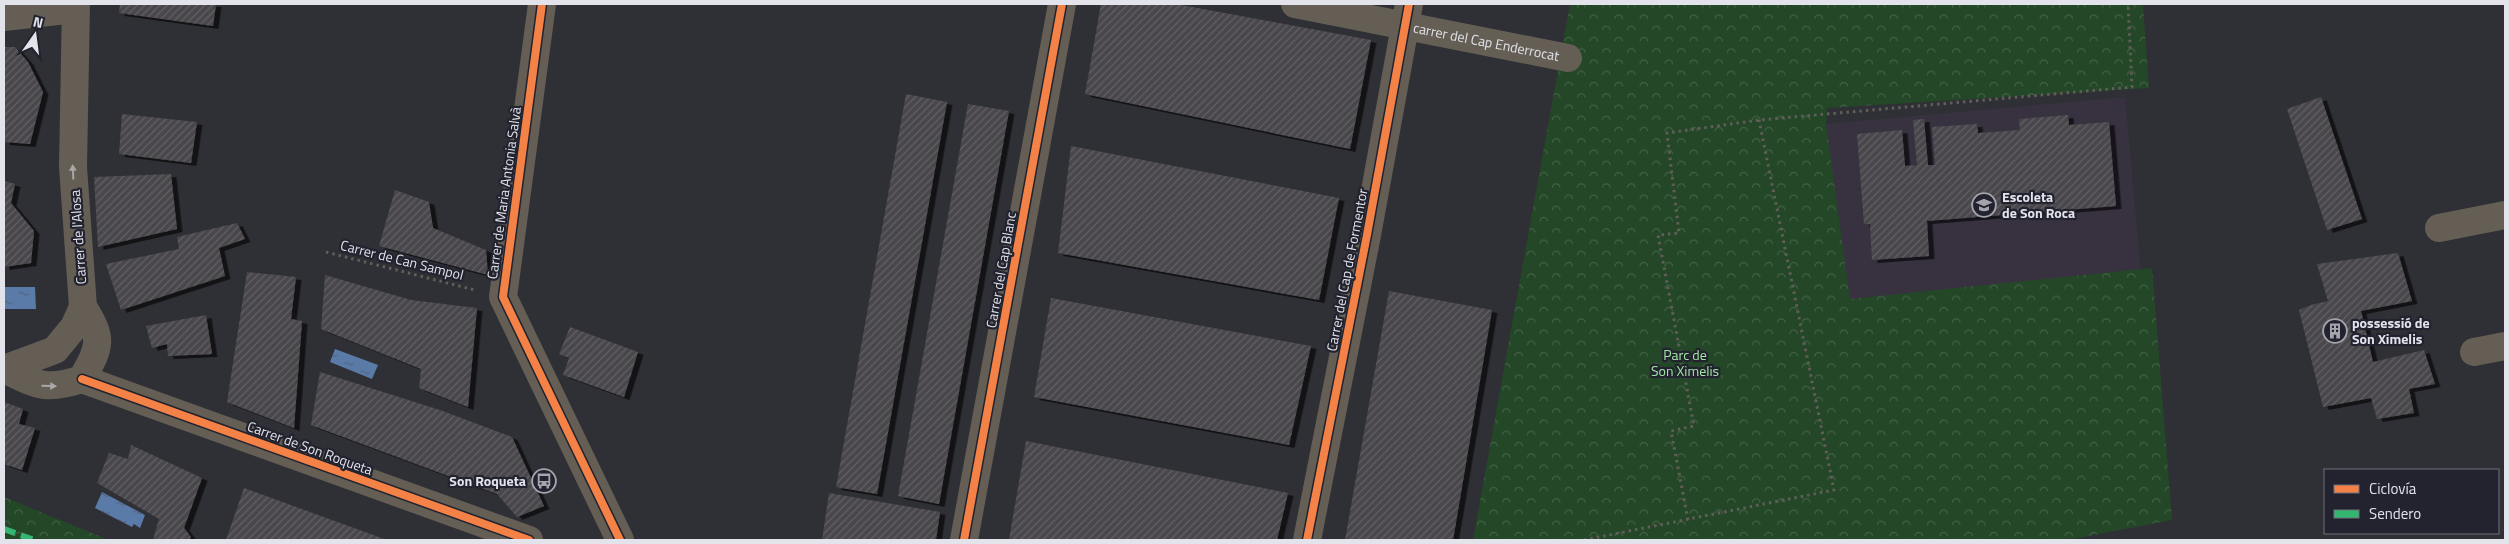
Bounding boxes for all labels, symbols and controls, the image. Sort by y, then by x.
north arrow [10,10,60,60]
text: N [31,11,46,33]
street label: carrer del Cap Enderrocat [1412,17,1561,66]
street label: Carrer de Maria Antonia Salvà [481,105,526,280]
one-way arrow [69,163,77,179]
place label: Escoleta de Son Roca [2002,186,2075,223]
street label: Carrer del Cap de Formentor [1320,187,1373,353]
street label: Carrer de l'Alosa [64,189,91,285]
school or university icon: Escoleta de Son Roca [1971,192,1997,218]
street label: Carrer del Cap Blanc [980,210,1021,330]
street label: Carrer de Can Sampol [338,234,466,285]
place label: possessió de Son Ximelis [2352,312,2430,349]
building icon: possessió de Son Ximelis [2322,318,2348,344]
park label: Parc de Son Ximelis [1651,344,1719,381]
one-way arrow [41,382,57,390]
street label: Carrer de Son Roqueta [245,415,376,480]
bus stop icon: Son Roqueta [531,468,557,494]
legend [2324,469,2499,534]
place label: Son Roqueta [449,470,526,491]
text: Ciclovía [2369,477,2417,500]
text: Sendero [2369,502,2421,525]

